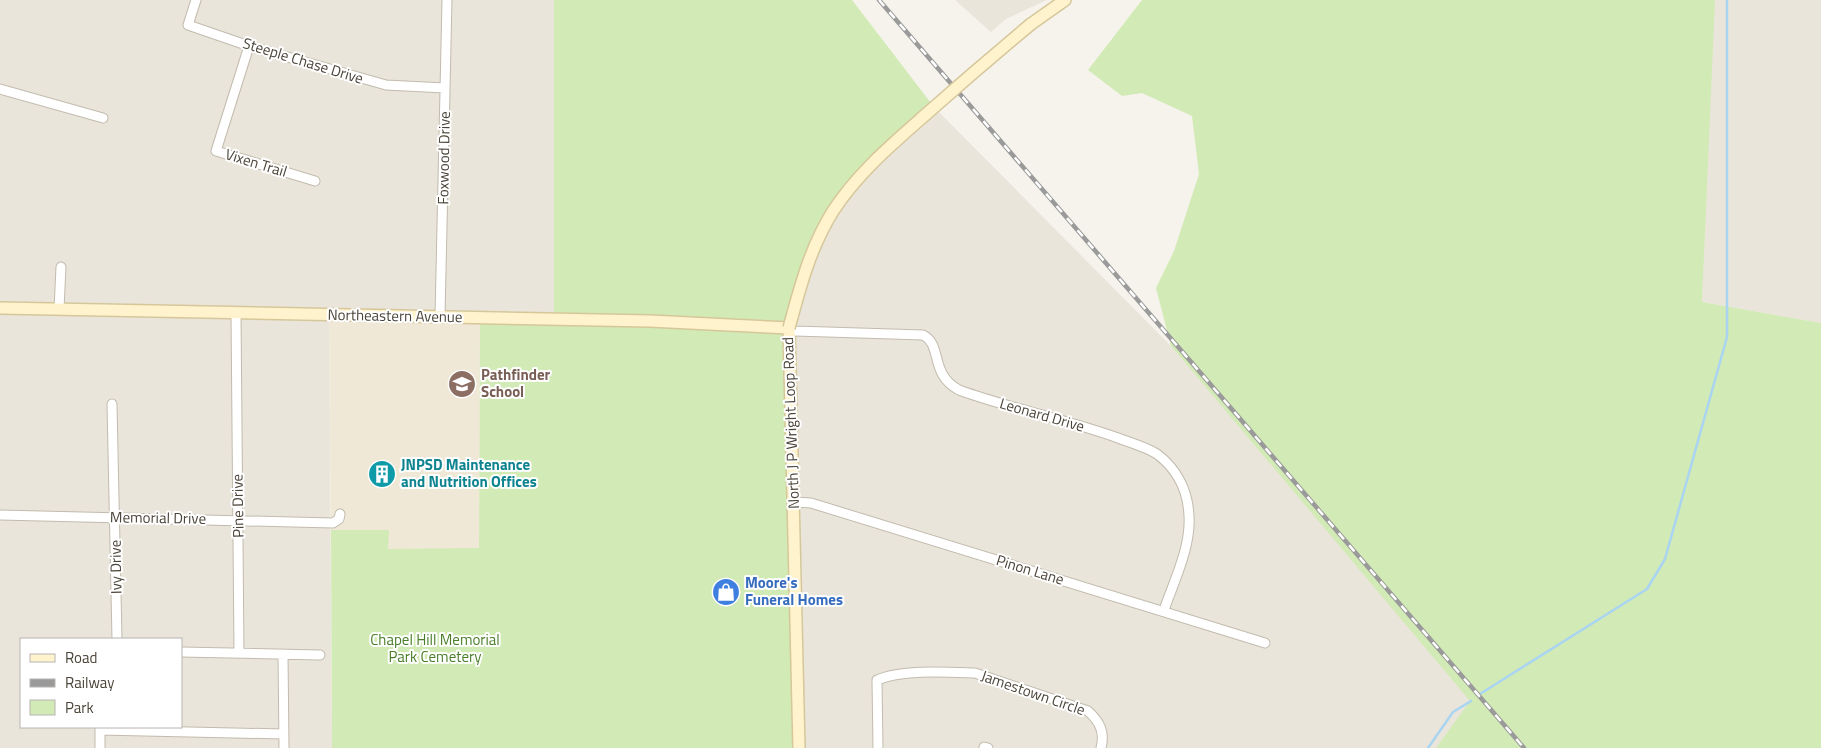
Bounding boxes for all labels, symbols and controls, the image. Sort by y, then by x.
street label: Steeple Chase Drive [240,31,366,90]
street label: Foxwood Drive [431,111,456,205]
street label: Vixen Trail [222,142,290,183]
street label: Northeastern Avenue [327,303,463,328]
street label: North J P Wright Loop Road [776,337,805,509]
place label: Pathfinder School [481,363,551,403]
school or university icon: Pathfinder School [447,369,477,399]
street label: Leonard Drive [997,391,1087,438]
place label: JNPSD Maintenance and Nutrition Offices [401,453,537,493]
building icon: JNPSD Maintenance and Nutrition Offices [367,459,397,489]
street label: Pine Drive [225,474,250,538]
street label: Memorial Drive [110,505,206,530]
street label: Ivy Drive [104,540,127,594]
street label: Pinon Lane [993,548,1067,591]
place label: Moore's Funeral Homes [745,571,843,611]
shop icon: Moore's Funeral Homes [711,577,741,607]
park label: Chapel Hill Memorial Park Cemetery [370,628,500,668]
legend [20,638,182,728]
text: Road [65,646,97,669]
street label: Jamestown Circle [978,664,1088,721]
text: Railway [65,671,115,694]
text: Park [65,696,94,719]

